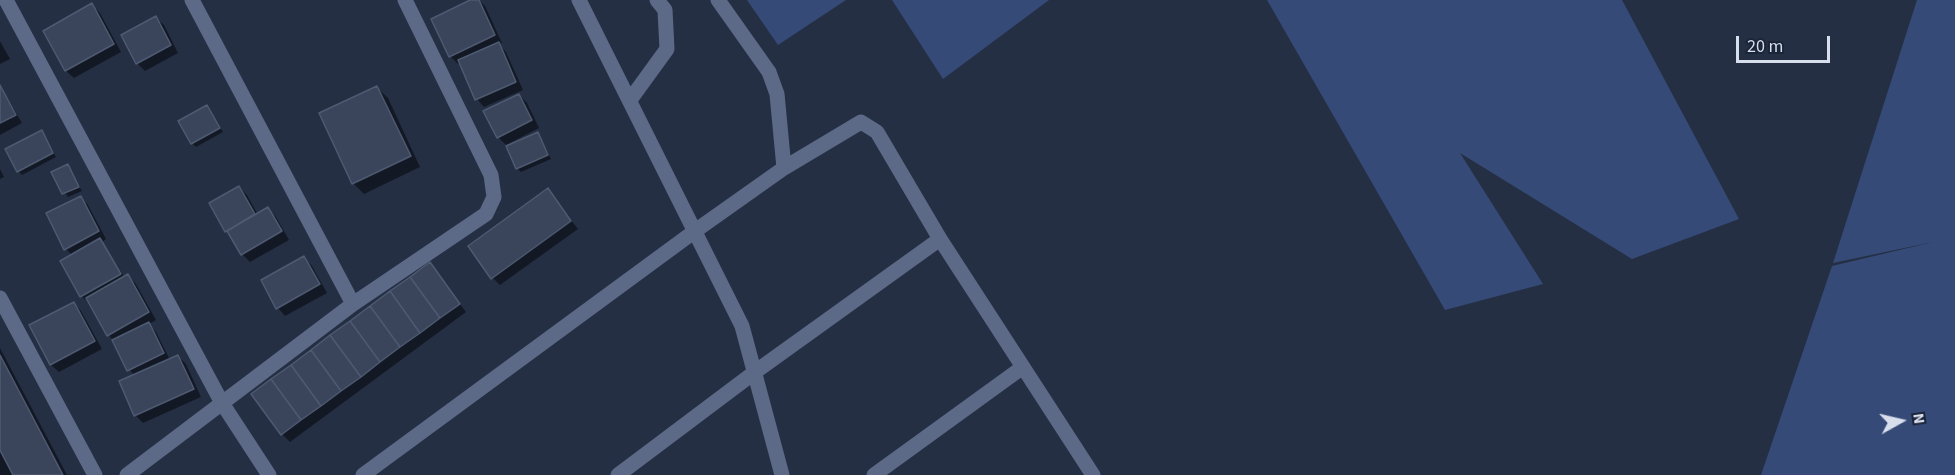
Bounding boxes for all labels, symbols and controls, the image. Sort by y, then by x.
scale bar [1739,24,1834,62]
text: 20 m [1747,34,1783,59]
north arrow [1871,391,1931,451]
text: N [1907,412,1930,425]

